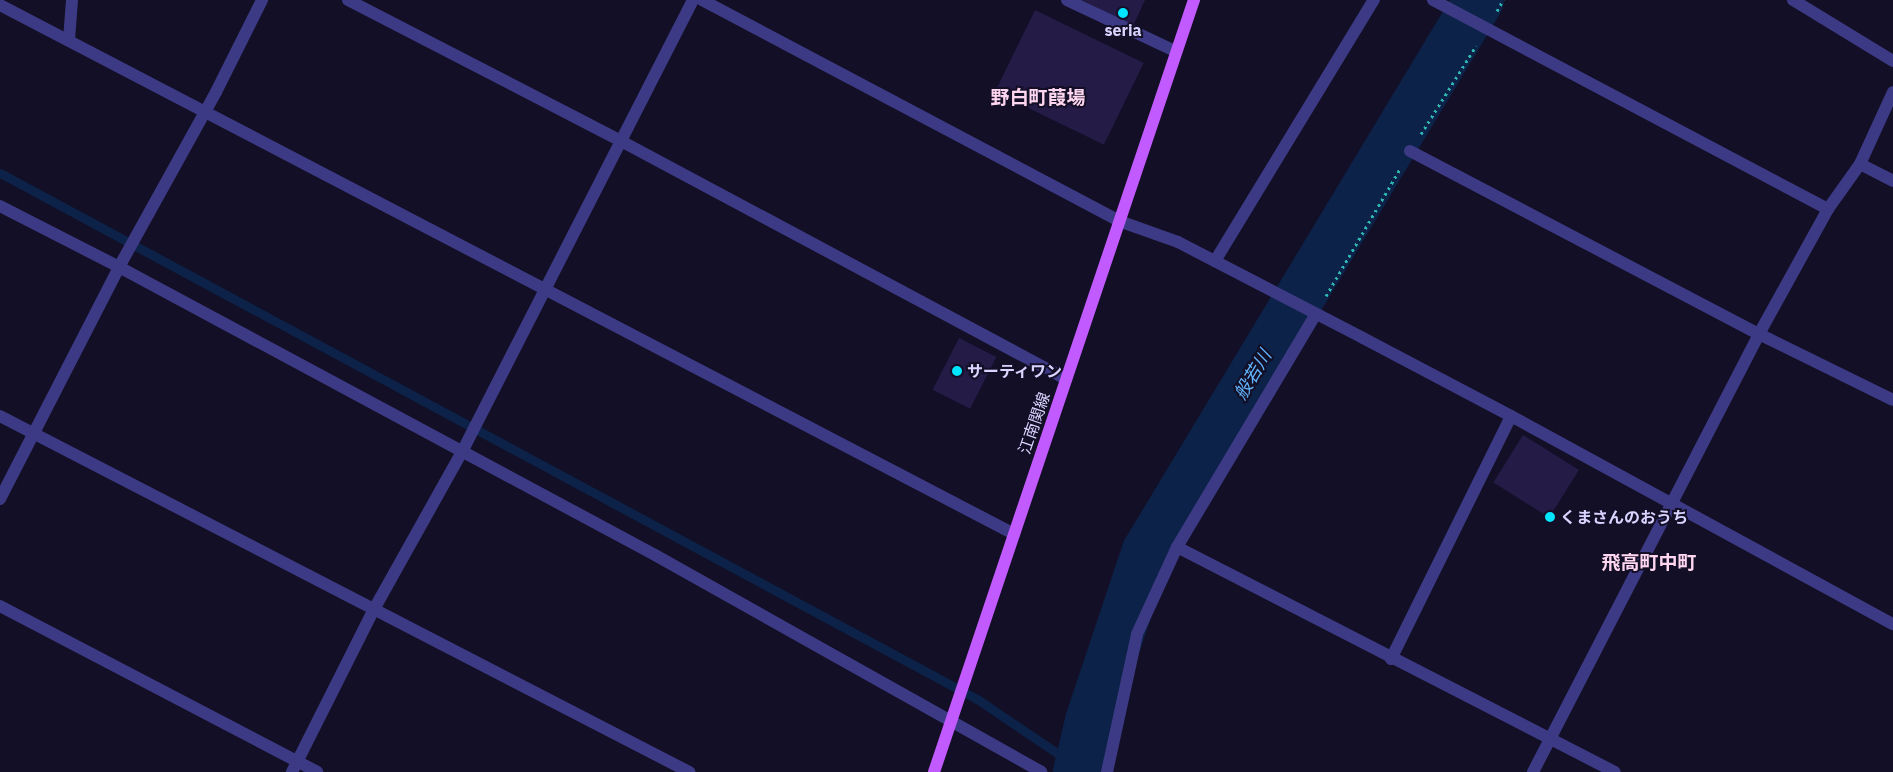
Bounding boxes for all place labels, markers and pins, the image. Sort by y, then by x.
marker: seria [1117,7,1129,19]
place label: seria [1104,20,1142,40]
place label: サーティワン [967,361,1063,381]
marker: サーティワン [951,365,963,377]
place label: くまさんのおうち [1560,507,1688,527]
marker: くまさんのおうち [1544,511,1556,523]

